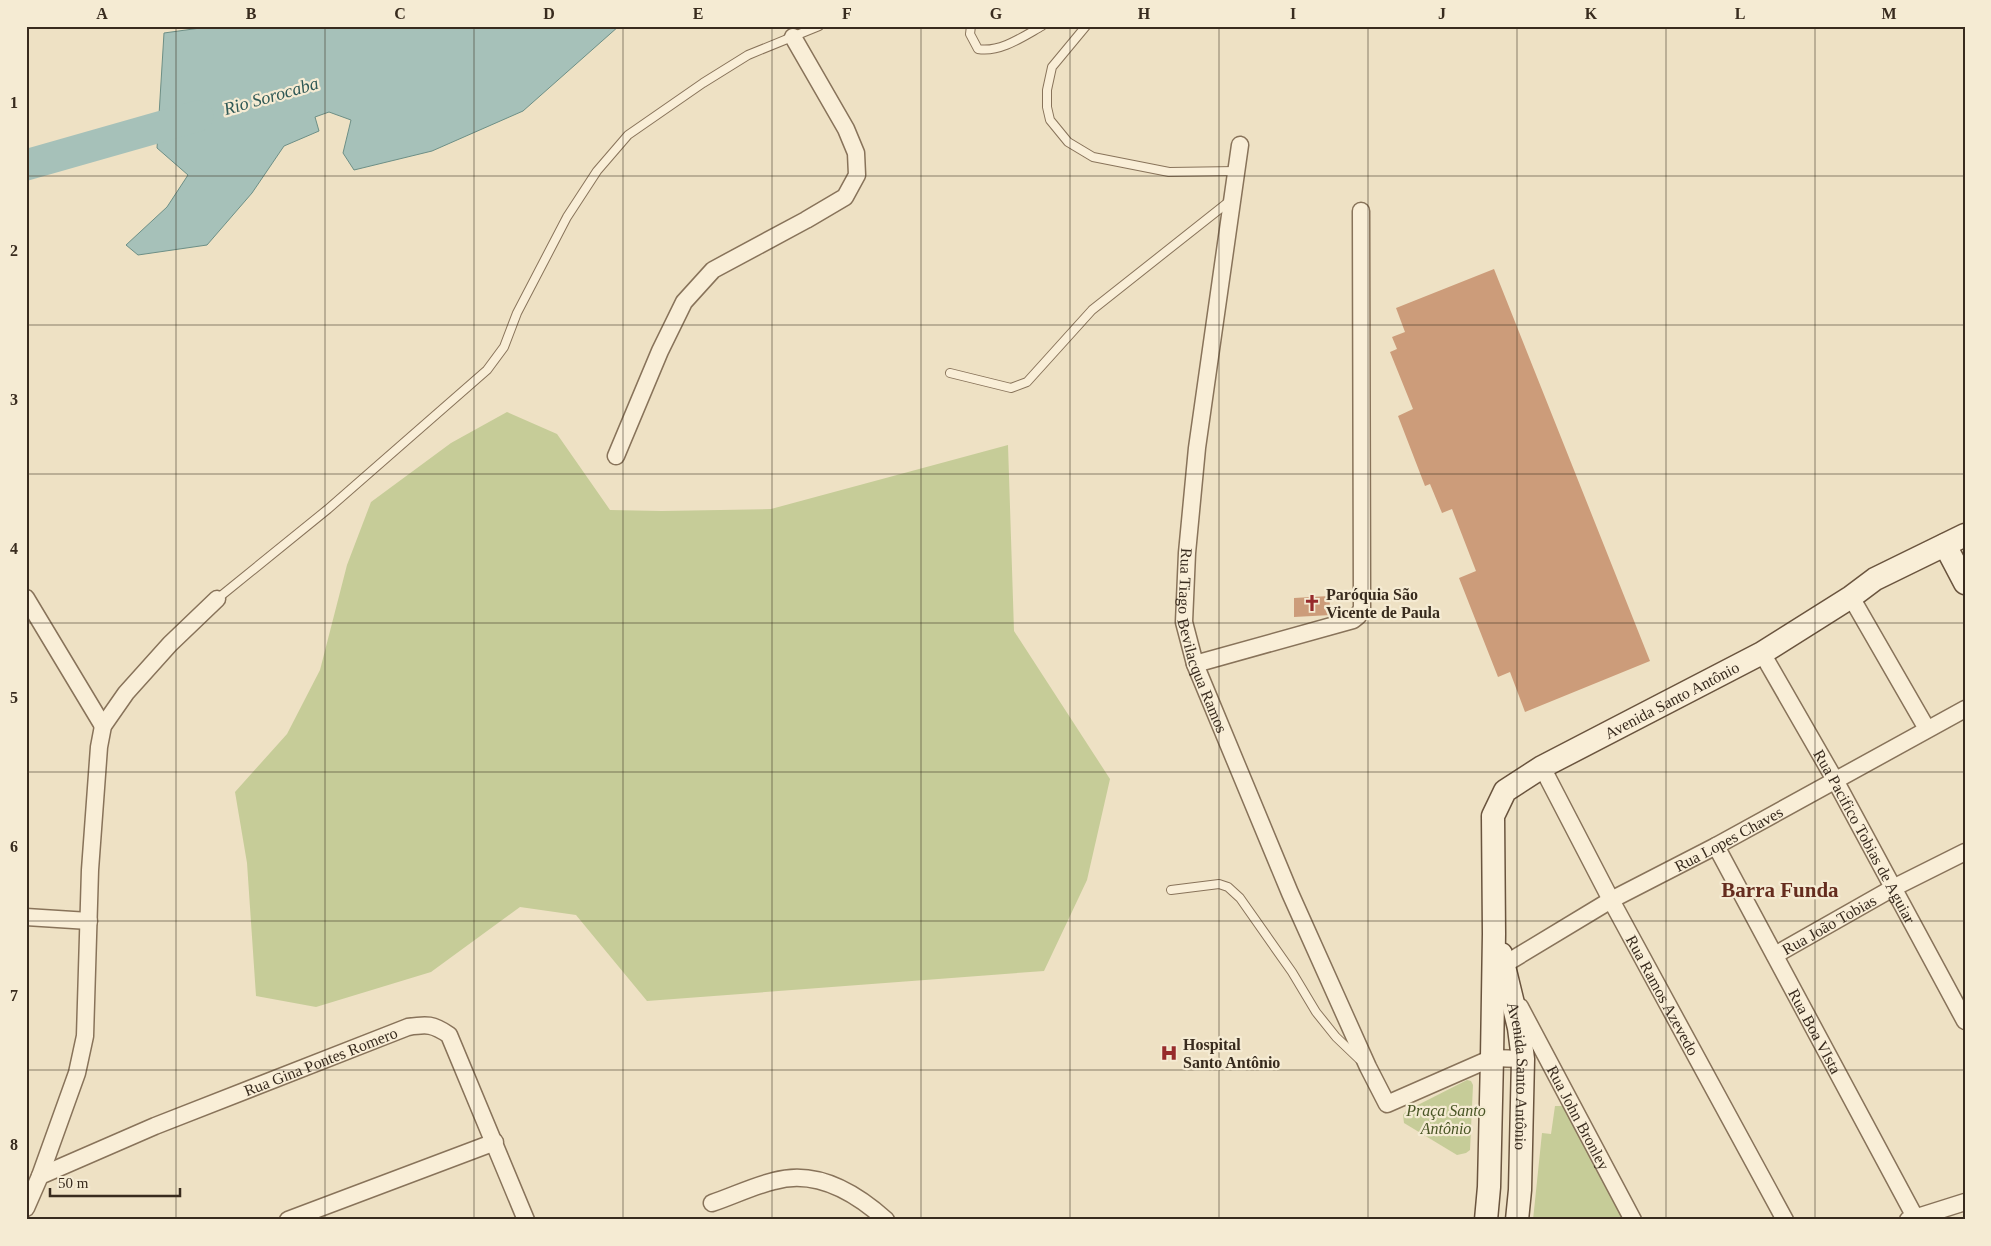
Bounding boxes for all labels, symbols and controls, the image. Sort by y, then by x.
text: A [96,5,108,22]
text: B [246,5,257,22]
text: C [394,5,406,22]
text: D [543,5,555,22]
text: E [693,5,703,22]
text: F [842,5,852,22]
text: G [990,5,1003,22]
text: H [1138,5,1151,22]
text: I [1290,5,1296,22]
text: J [1438,5,1446,22]
text: K [1585,5,1598,22]
text: L [1735,5,1745,22]
text: M [1881,5,1897,22]
water label: Rio Sorocaba [220,73,321,119]
text: 1 [10,94,18,111]
text: 2 [10,242,18,259]
text: 3 [10,391,18,408]
text: 4 [10,540,18,557]
street label: Rua Tiago Bevilacqua Ramos [1175,548,1231,735]
place label: Paróquia São Vicente de Paula [1326,586,1440,621]
church icon: Paróquia São Vicente de Paula [1302,593,1322,613]
street label: Avenida Santo Antônio [1602,658,1742,742]
text: 5 [10,689,18,706]
street label: Rua Pacifico Tobias de Aguiar [1811,746,1919,926]
street label: Rua Lopes Chaves [1672,803,1785,874]
text: 6 [10,838,18,855]
district label: Barra Funda [1721,878,1839,902]
street label: Rua João Tobias [1779,891,1879,958]
street label: Rua Ramos Azevedo [1623,932,1702,1058]
street label: Rua Boa VIsta [1786,986,1845,1076]
text: 7 [10,987,18,1004]
street label: Avenida Santo Antônio [1504,1000,1532,1150]
street label: Rua Gina Pontes Romero [241,1024,400,1099]
place label: Hospital Santo Antônio [1183,1036,1280,1071]
hospital icon: Hospital Santo Antônio [1159,1043,1179,1063]
street label: Rua John Bronley [1544,1062,1613,1173]
park label: Praça Santo Antônio [1405,1102,1486,1137]
text: 8 [10,1136,18,1153]
scale bar [50,1166,180,1198]
text: 50 m [58,1175,89,1191]

